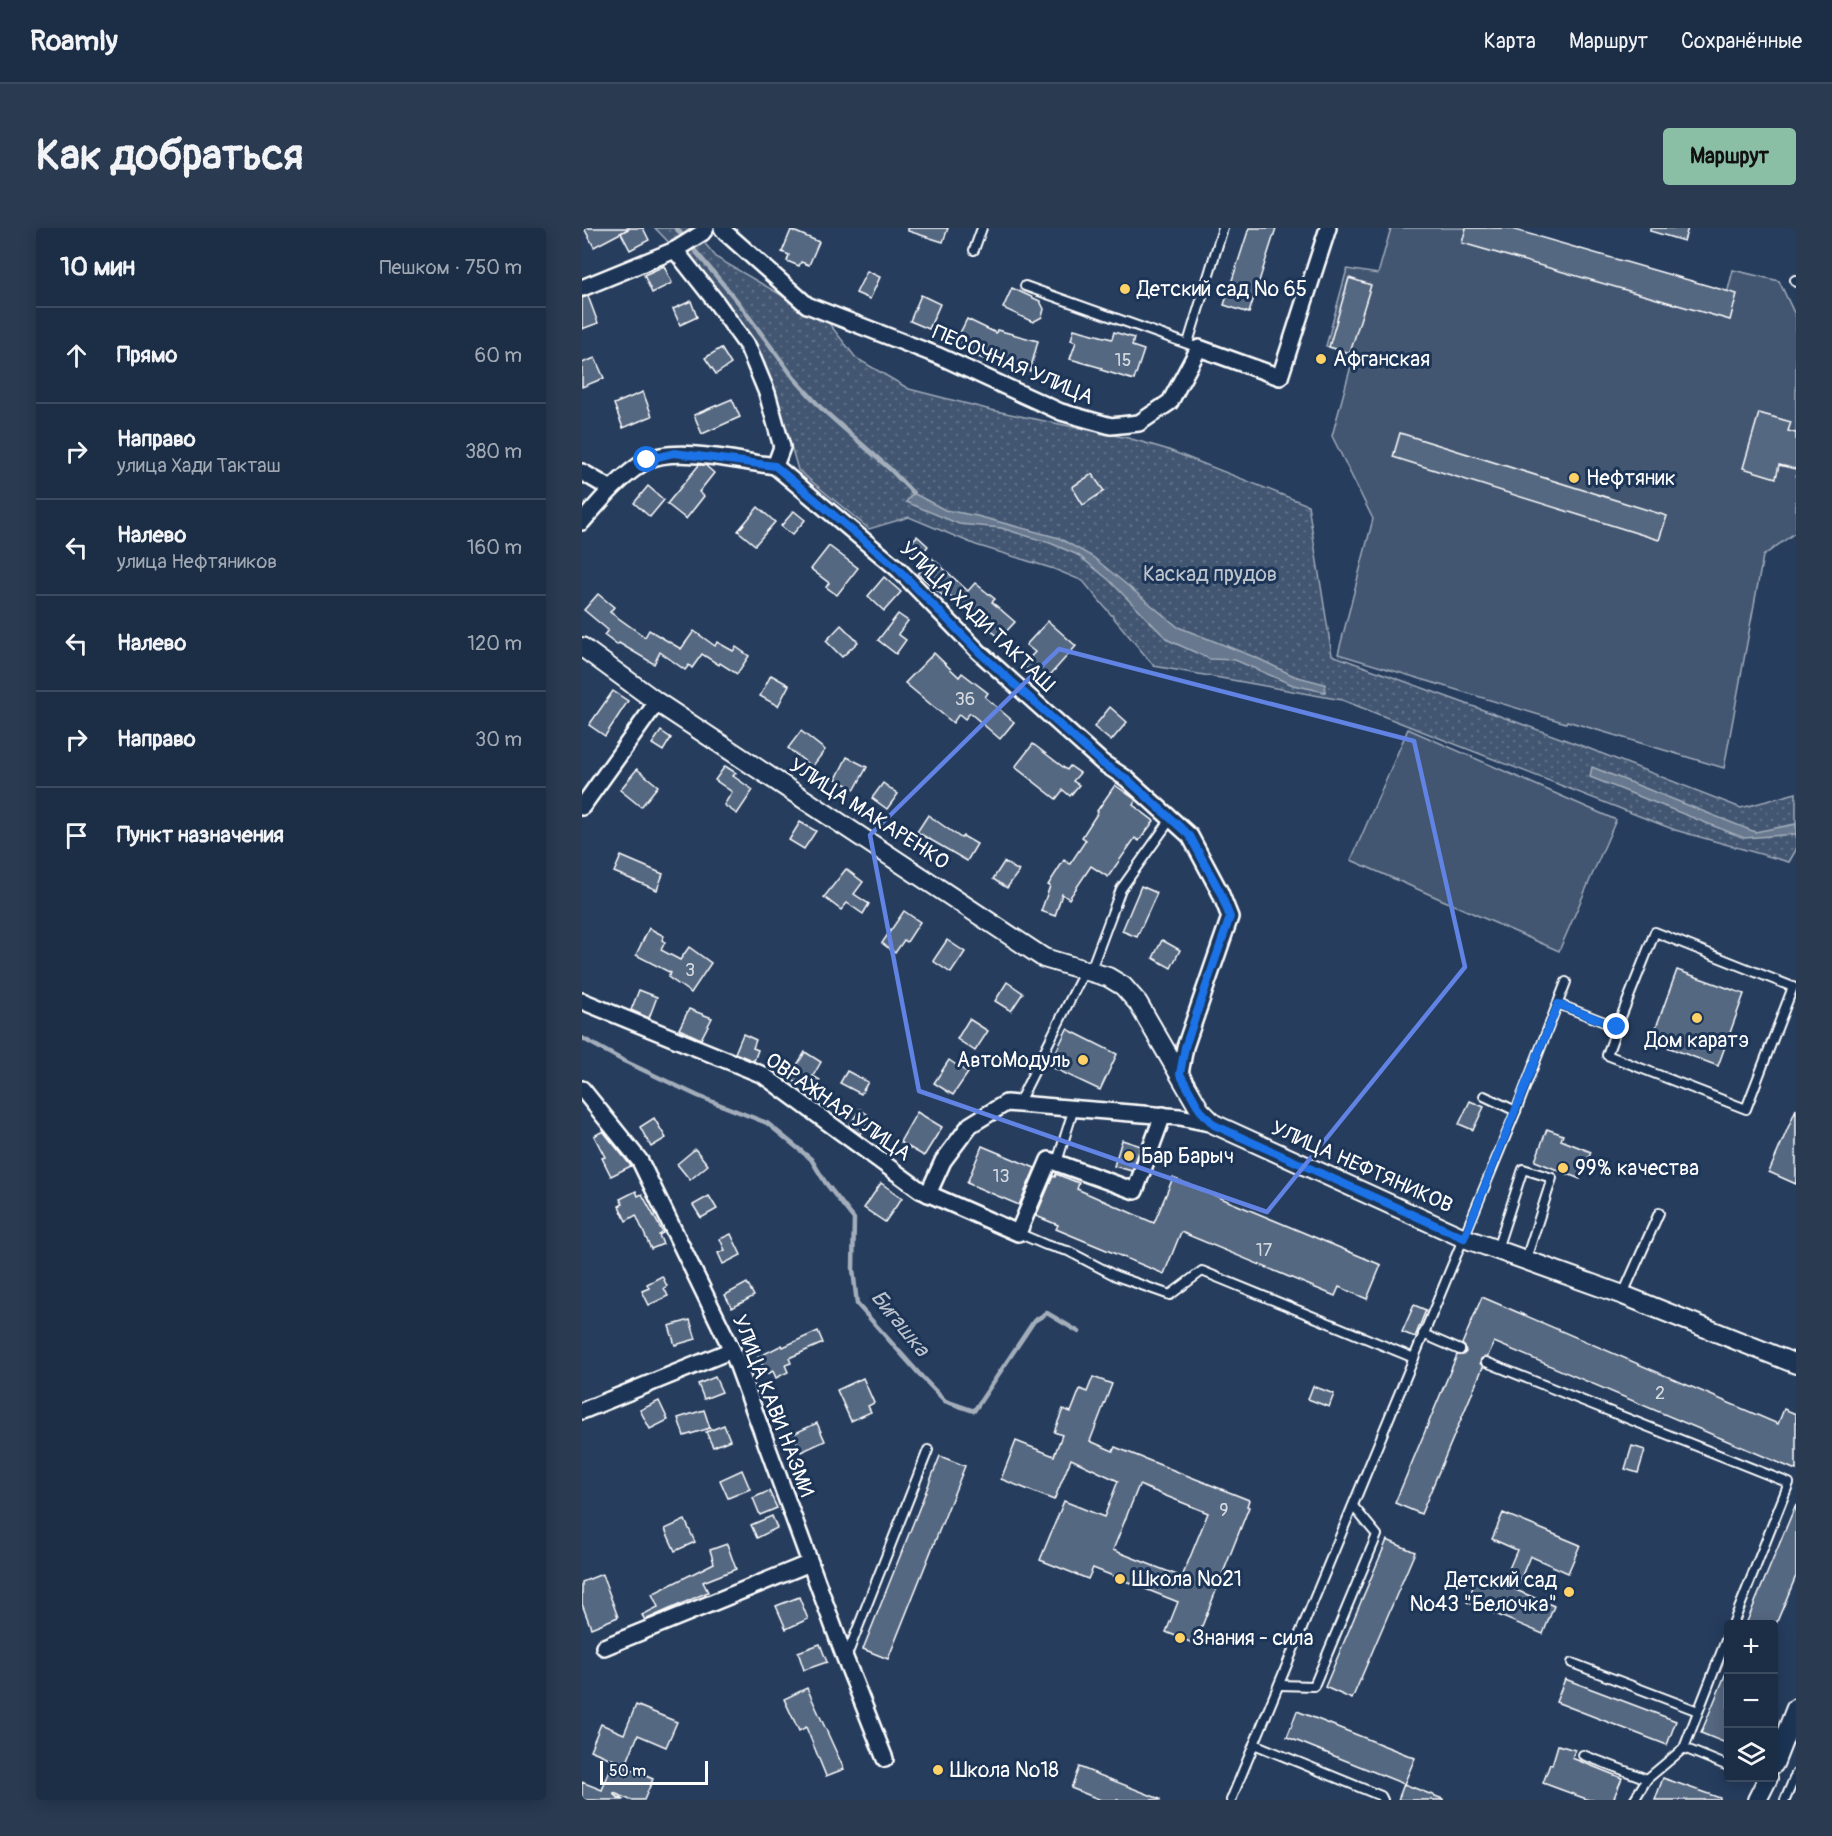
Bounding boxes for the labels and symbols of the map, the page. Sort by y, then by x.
place label: Детский сад № 65 [1136,276,1307,303]
marker: Детский сад № 65 [1118,282,1132,296]
street label: ПЕСОЧНАЯ УЛИЦА [928,319,1098,411]
place label: Афганская [1333,346,1430,373]
house number: 15 [1115,349,1131,372]
marker: Афганская [1314,352,1328,366]
route start [633,446,659,472]
place label: Нефтяник [1586,465,1676,492]
marker: Нефтяник [1567,471,1581,485]
street label: УЛИЦА ХАДИ ТАКТАШ [894,536,1060,698]
park label: Каскад прудов [1143,561,1277,588]
house number: 36 [955,688,975,711]
street label: УЛИЦА МАКАРЕНКО [784,752,954,876]
house number: 3 [685,959,695,982]
marker: Дом каратэ [1690,1011,1704,1025]
route end [1603,1013,1629,1039]
place label: Дом каратэ [1644,1027,1749,1054]
street label: ОВРАЖНАЯ УЛИЦА [760,1047,916,1167]
place label: АвтоМодуль [957,1047,1071,1074]
marker: АвтоМодуль [1076,1053,1090,1067]
street label: УЛИЦА НЕФТЯНИКОВ [1267,1115,1457,1219]
place label: Бар Барыч [1141,1143,1234,1170]
marker: Бар Барыч [1122,1149,1136,1163]
place label: 99% качества [1575,1155,1699,1182]
marker: 99% качества [1556,1161,1570,1175]
house number: 13 [992,1165,1010,1188]
house number: 17 [1256,1239,1273,1262]
water label: Бигашка [865,1284,936,1363]
street label: УЛИЦА КАВИ НАЗМИ [726,1311,820,1501]
house number: 2 [1655,1382,1665,1405]
house number: 9 [1219,1499,1229,1522]
place label: Школа №21 [1132,1566,1242,1593]
place label: Детский сад №43 "Белочка" [1410,1567,1557,1618]
marker: Школа №21 [1113,1572,1127,1586]
marker: Детский сад №43 "Белочка" [1562,1585,1576,1599]
place label: Знания - сила [1192,1625,1313,1652]
marker: Знания - сила [1173,1631,1187,1645]
place label: Школа №18 [950,1757,1059,1784]
scale bar [600,1758,708,1786]
marker: Школа №18 [931,1763,945,1777]

